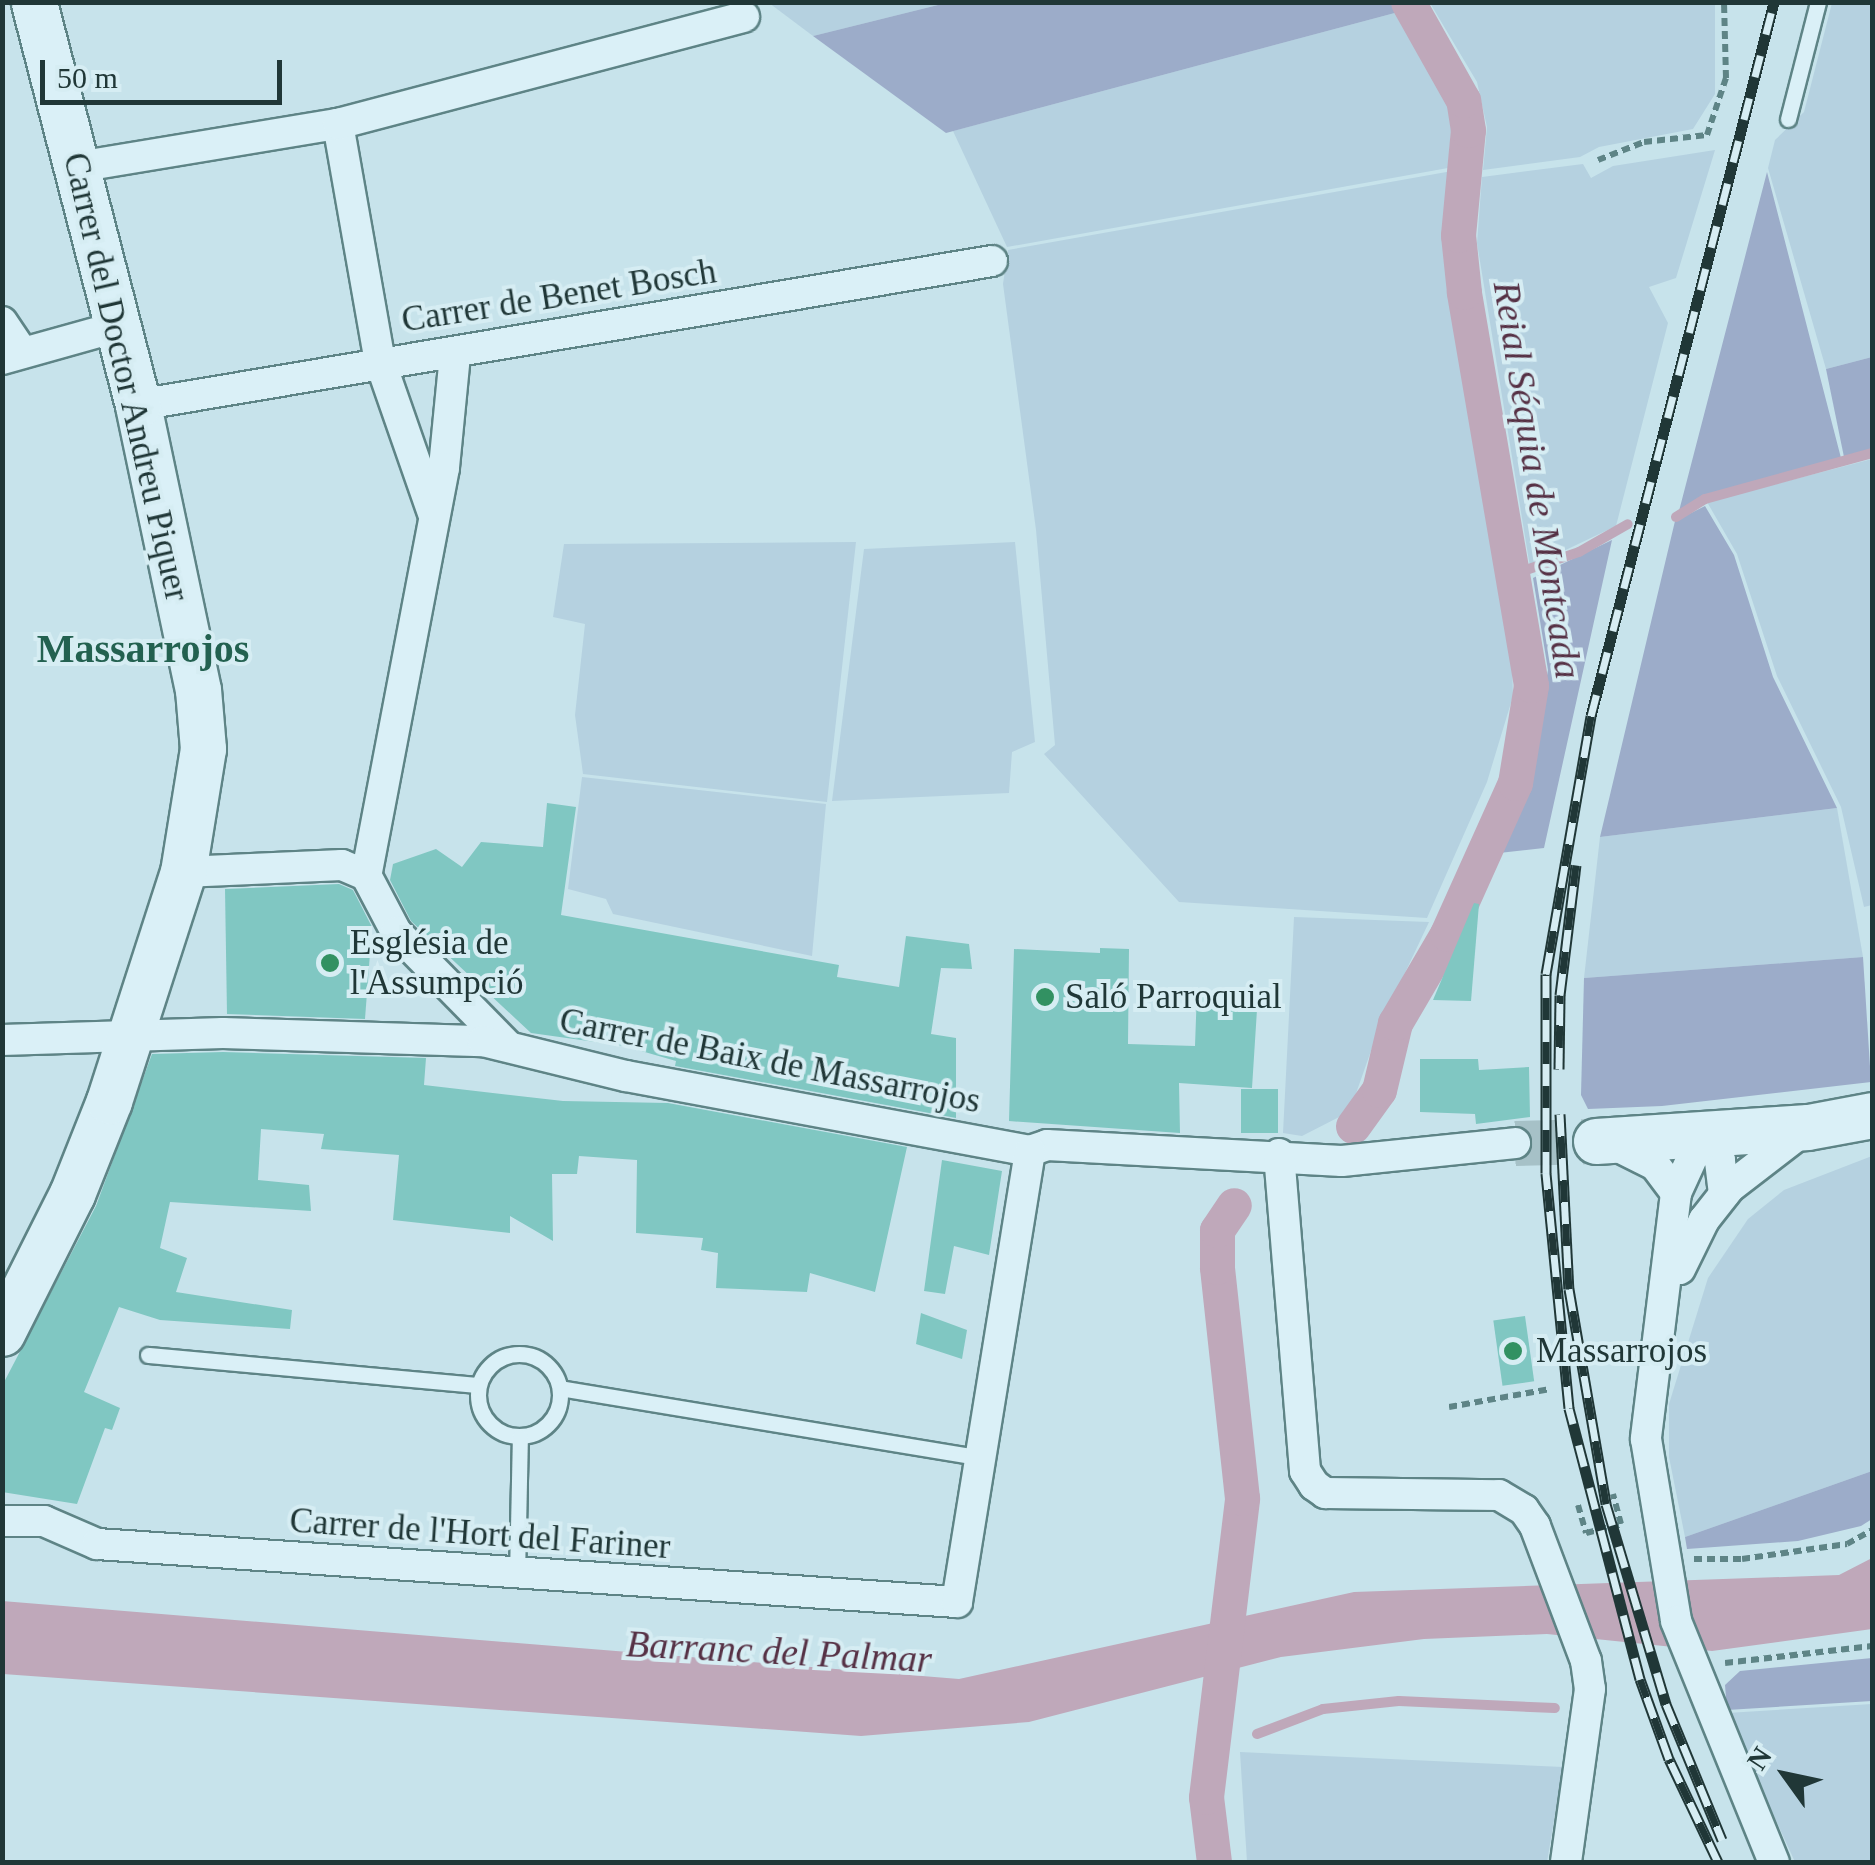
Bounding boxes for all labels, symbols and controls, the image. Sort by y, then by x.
scale bar [45,40,288,102]
text: 50 m [57,61,118,94]
street label: Carrer del Doctor Andreu Piquer [54,148,198,606]
street label: Carrer de Benet Bosch [399,250,719,342]
water label: Reial Séquia de Montcada [1483,278,1591,682]
district label: Massarrojos [37,625,249,673]
place label: Església de l'Assumpció [350,922,524,1004]
marker: Església de l'Assumpció [319,952,341,974]
place label: Saló Parroquial [1065,976,1282,1018]
marker: Saló Parroquial [1034,986,1056,1008]
street label: Carrer de Baix de Massarrojos [556,1000,984,1122]
place label: Massarrojos [1536,1330,1707,1372]
marker: Massarrojos [1500,1338,1526,1364]
street label: Carrer de l'Hort del Fariner [288,1500,672,1568]
water label: Barranc del Palmar [625,1621,933,1683]
north arrow [1735,1725,1835,1825]
text: N [1741,1741,1778,1775]

